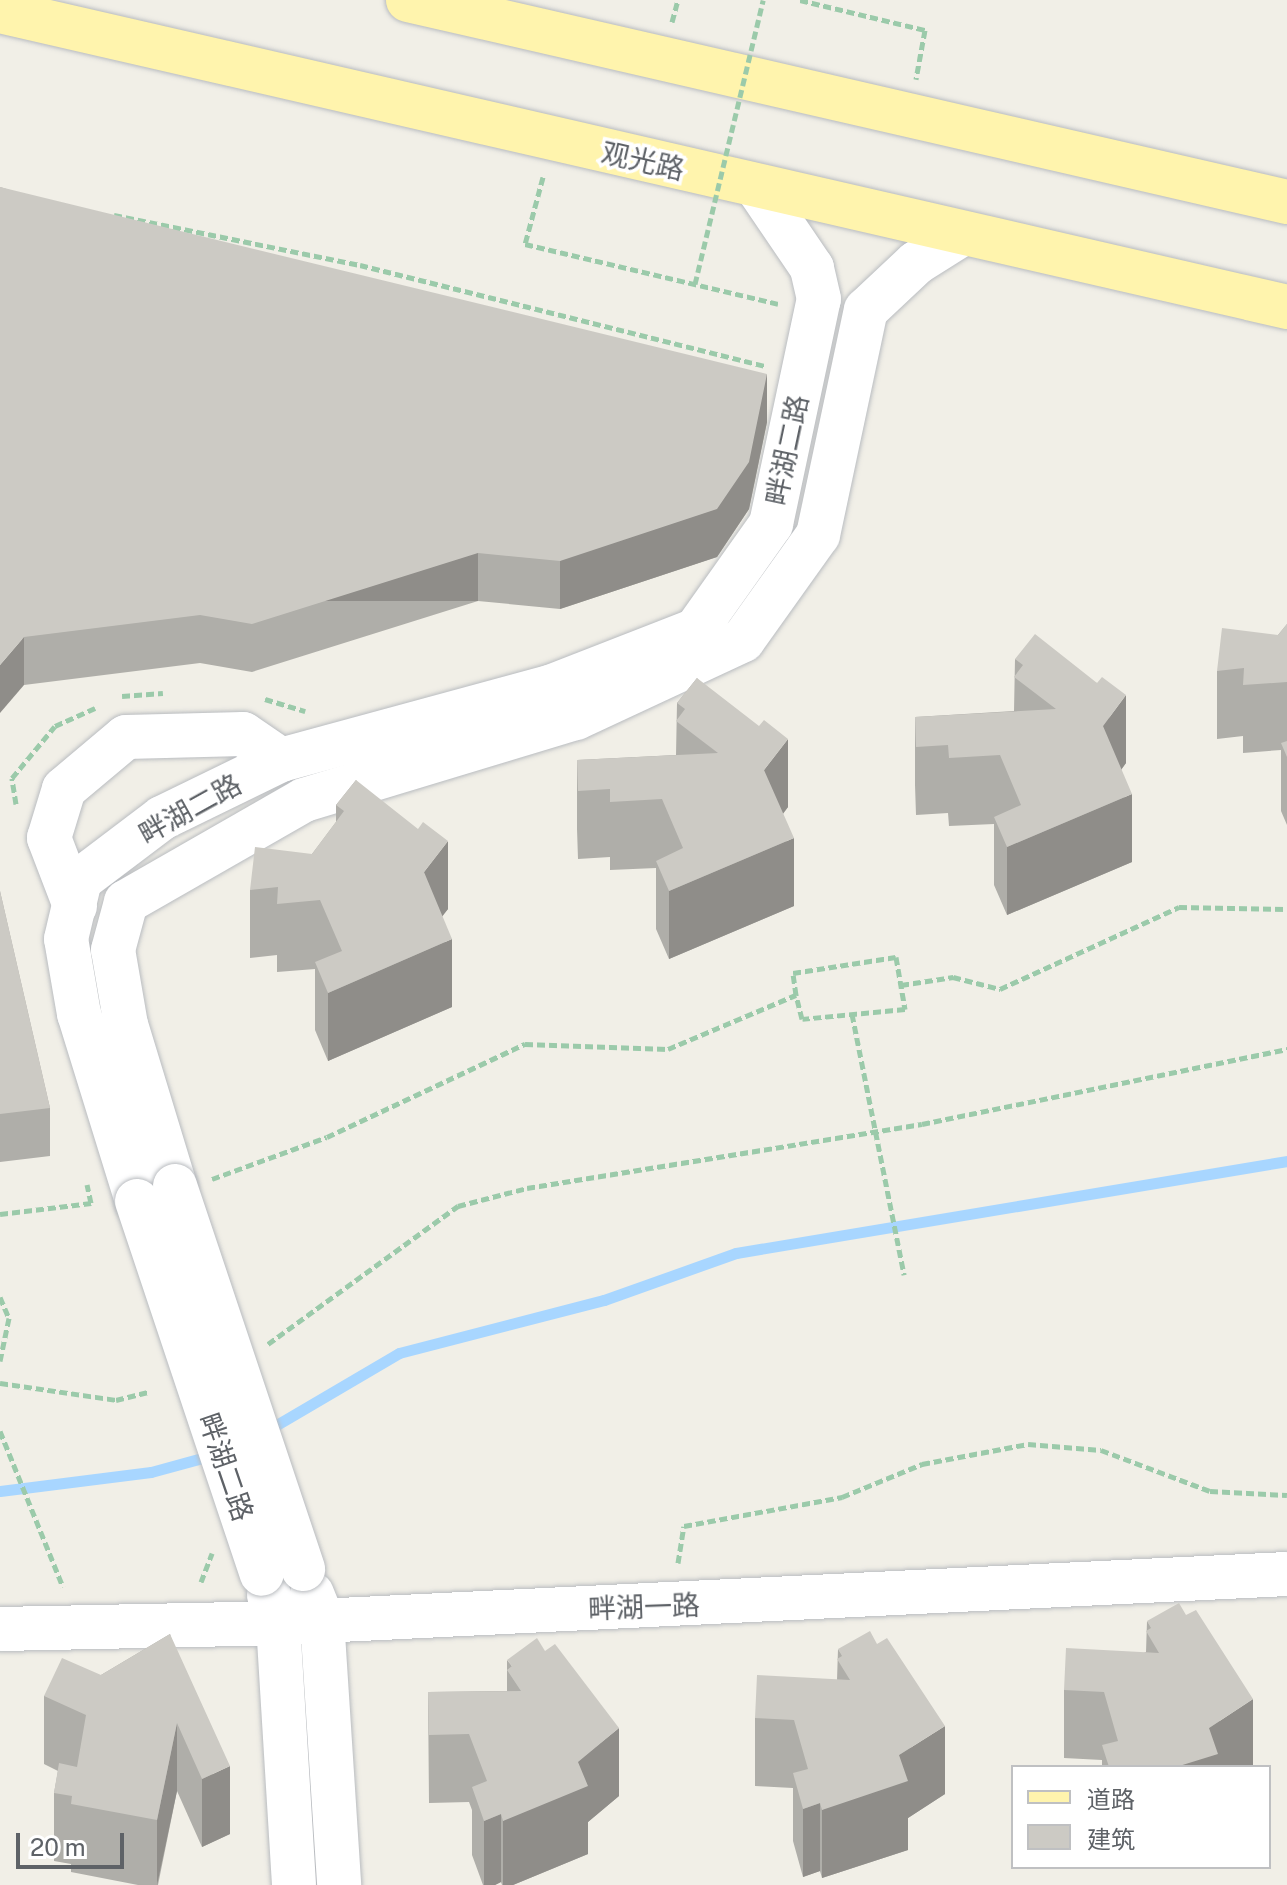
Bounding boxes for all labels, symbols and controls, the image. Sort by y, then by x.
street label: 观光路 [598,135,688,187]
street label: 畔湖二路 [759,392,815,508]
street label: 畔湖二路 [133,767,247,851]
street label: 畔湖二路 [192,1409,260,1525]
street label: 畔湖一路 [587,1588,701,1626]
legend [1011,1765,1271,1869]
text: 道路 [1087,1785,1135,1813]
scale bar [20,1817,128,1867]
text: 建筑 [1087,1825,1135,1853]
text: 20 m [30,1833,86,1861]

